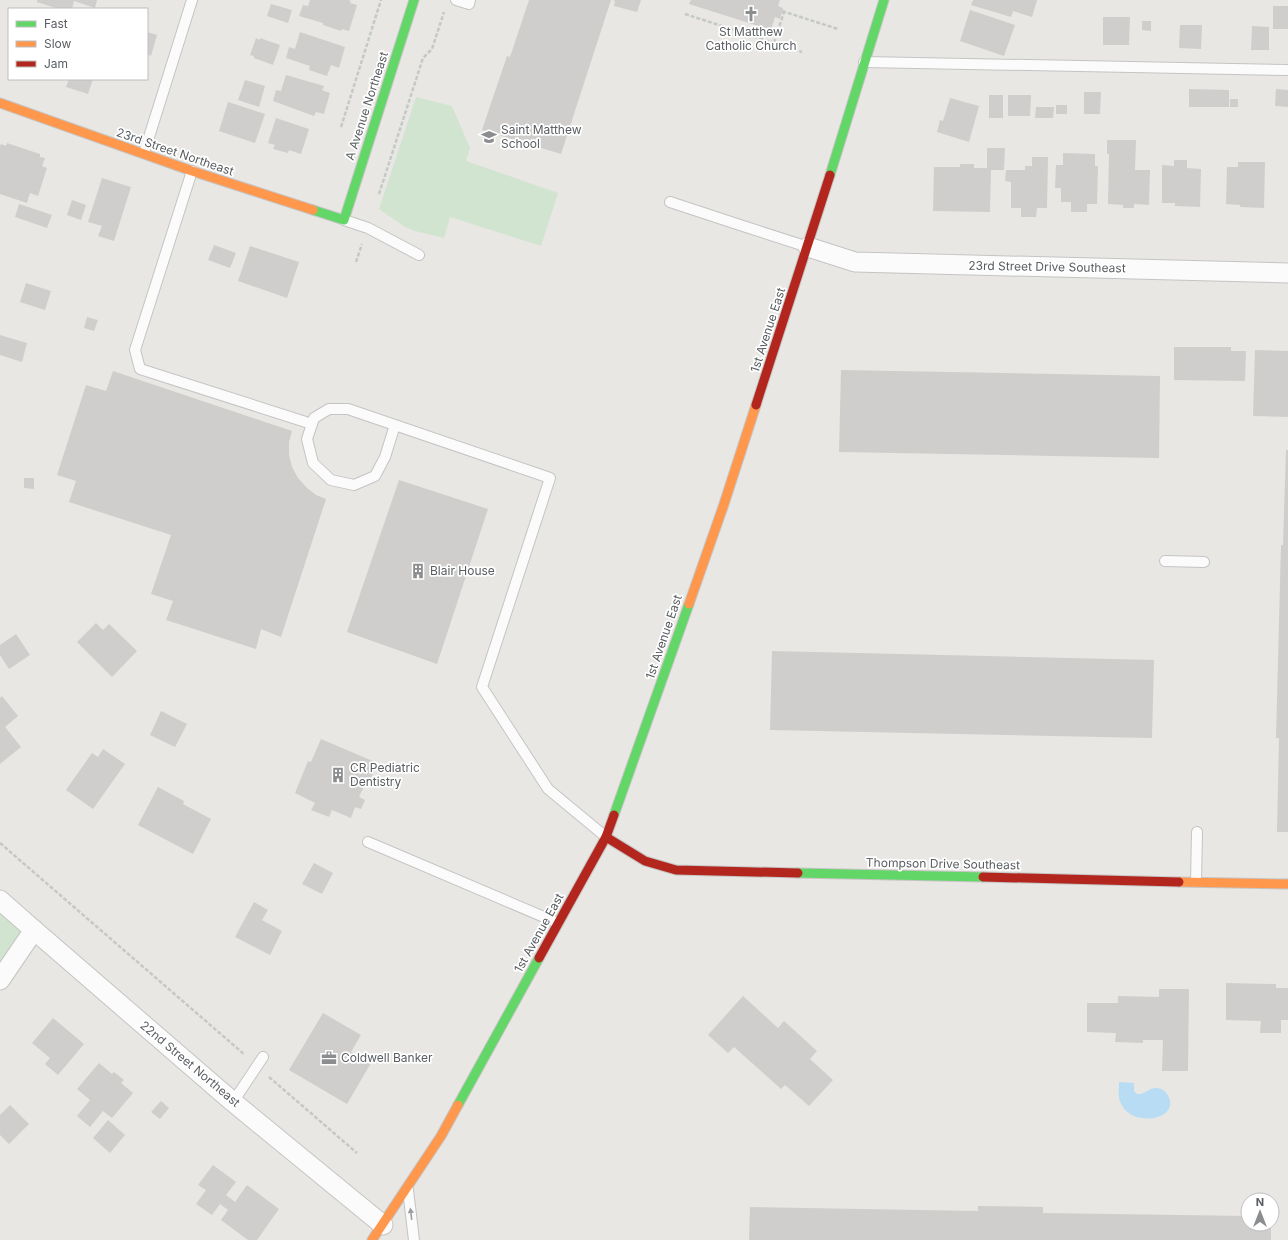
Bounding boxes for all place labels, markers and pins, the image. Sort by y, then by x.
church icon: St Matthew Catholic Church [742,5,760,23]
place label: St Matthew Catholic Church [706,24,797,53]
place label: Saint Matthew School [501,122,582,151]
school or university icon: Saint Matthew School [480,128,498,146]
building icon: Blair House [409,562,427,580]
place label: Blair House [430,563,495,578]
place label: CR Pediatric Dentistry [350,760,420,789]
building icon: CR Pediatric Dentistry [329,766,347,784]
office icon: Coldwell Banker [320,1049,338,1067]
place label: Coldwell Banker [341,1050,433,1065]

